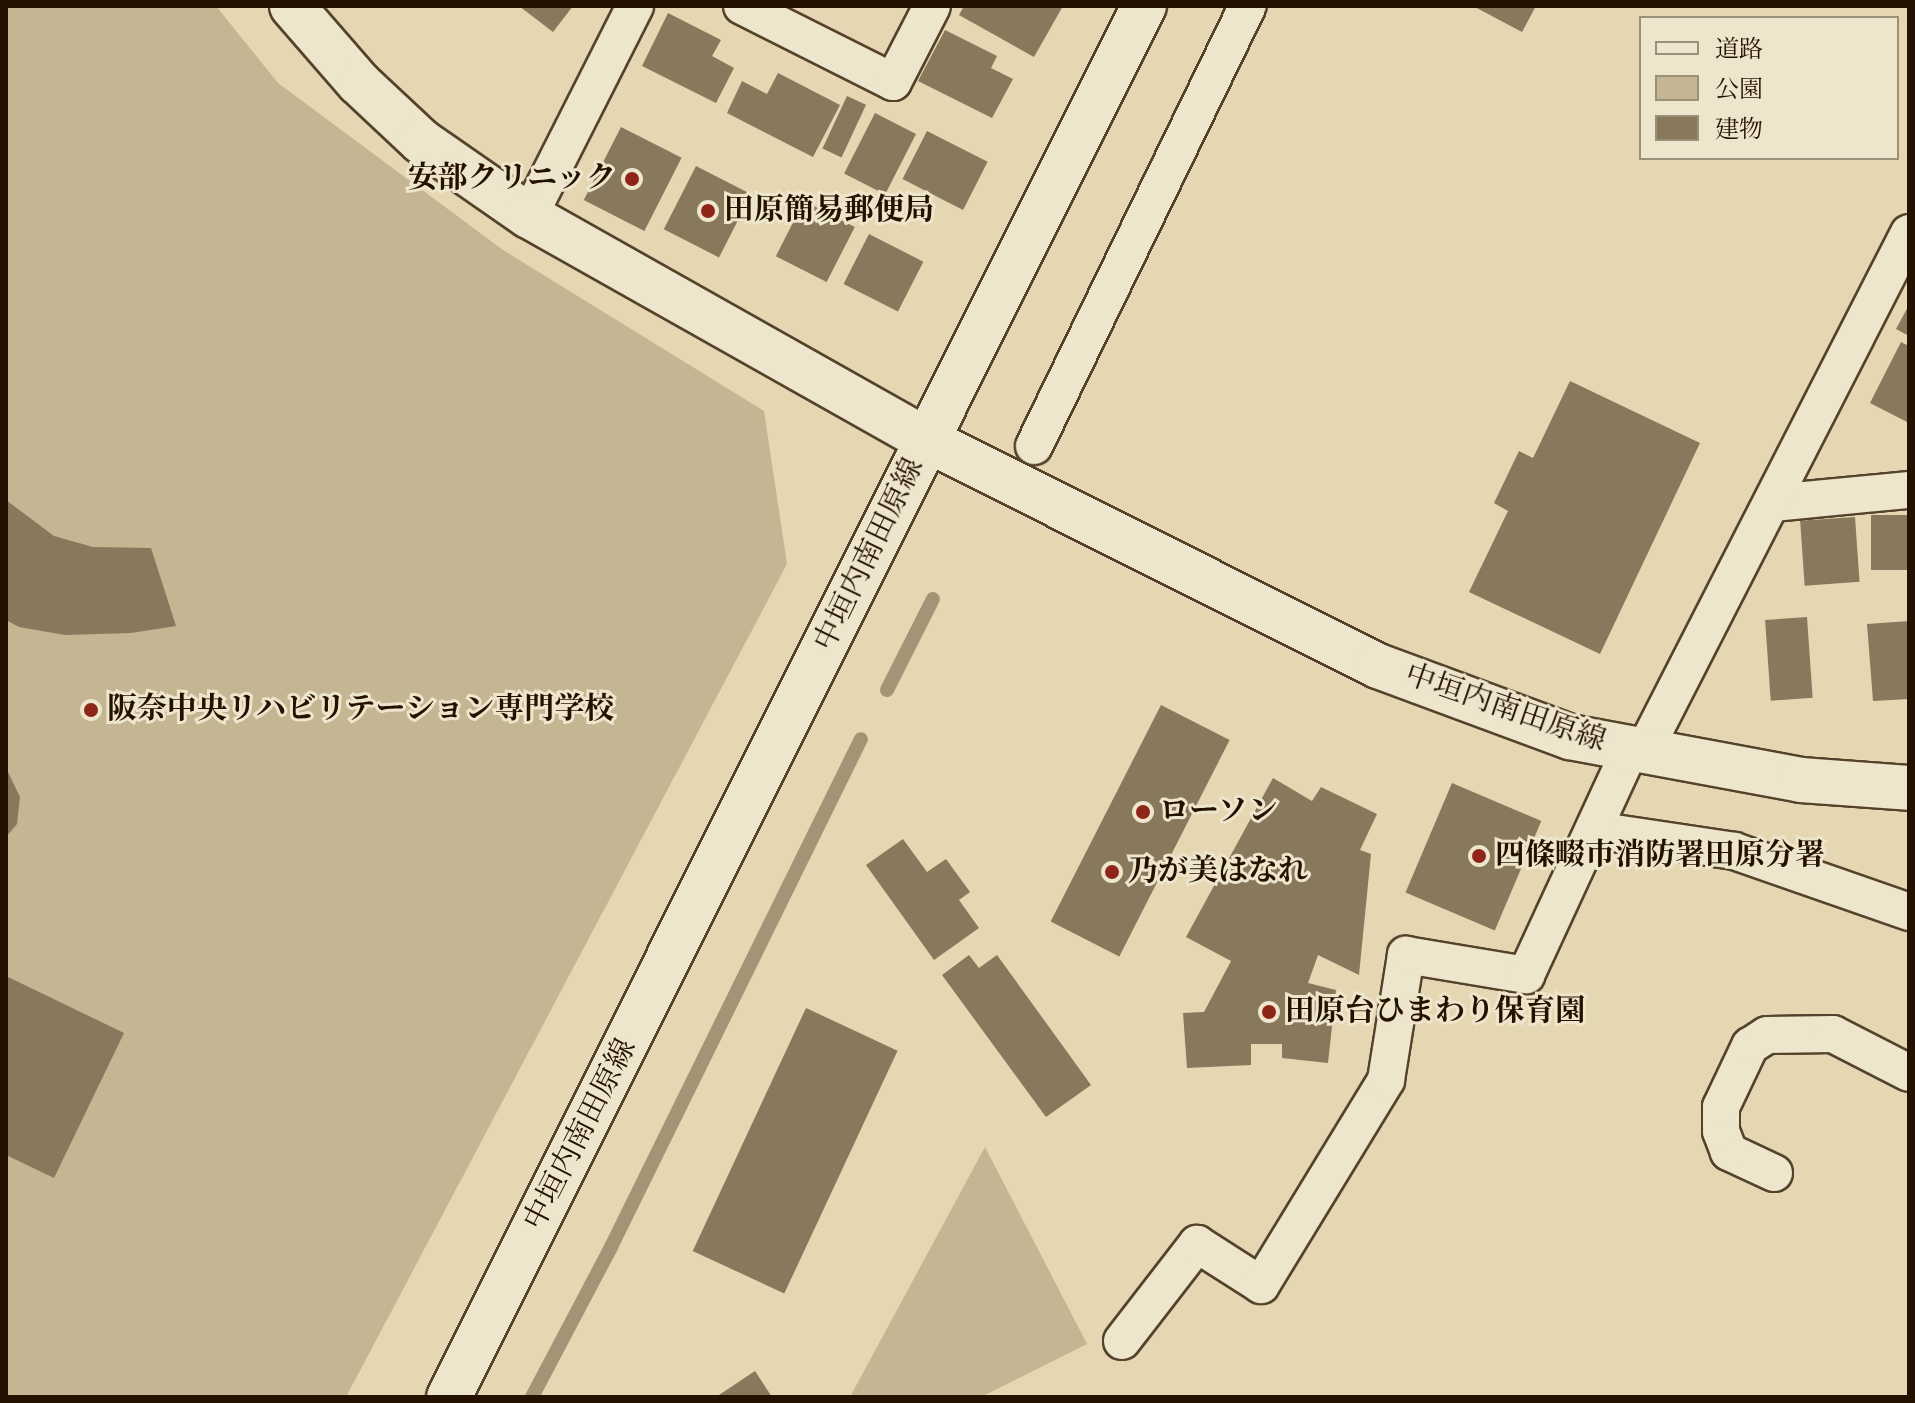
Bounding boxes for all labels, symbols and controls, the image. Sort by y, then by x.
legend [1639,16,1899,160]
text: 道路 [1715,34,1763,68]
text: 公園 [1715,74,1763,108]
text: 建物 [1715,114,1763,148]
place label: 安部クリニック [406,161,616,197]
marker: 安部クリニック [623,170,641,188]
place label: 田原簡易郵便局 [724,193,934,229]
marker: 田原簡易郵便局 [699,202,717,220]
street label: 中垣内南田原線 [808,453,932,657]
street label: 中垣内南田原線 [1400,658,1610,760]
place label: 阪奈中央リハビリテーション専門学校 [107,692,617,728]
marker: 阪奈中央リハビリテーション専門学校 [82,701,100,719]
place label: ローソン [1159,794,1279,830]
marker: ローソン [1134,803,1152,821]
place label: 四條畷市消防署田原分署 [1495,838,1825,874]
marker: 四條畷市消防署田原分署 [1470,847,1488,865]
place label: 乃が美はなれ [1128,854,1308,890]
marker: 乃が美はなれ [1103,863,1121,881]
place label: 田原台ひまわり保育園 [1285,994,1585,1030]
marker: 田原台ひまわり保育園 [1260,1003,1278,1021]
street label: 中垣内南田原線 [517,1033,645,1237]

